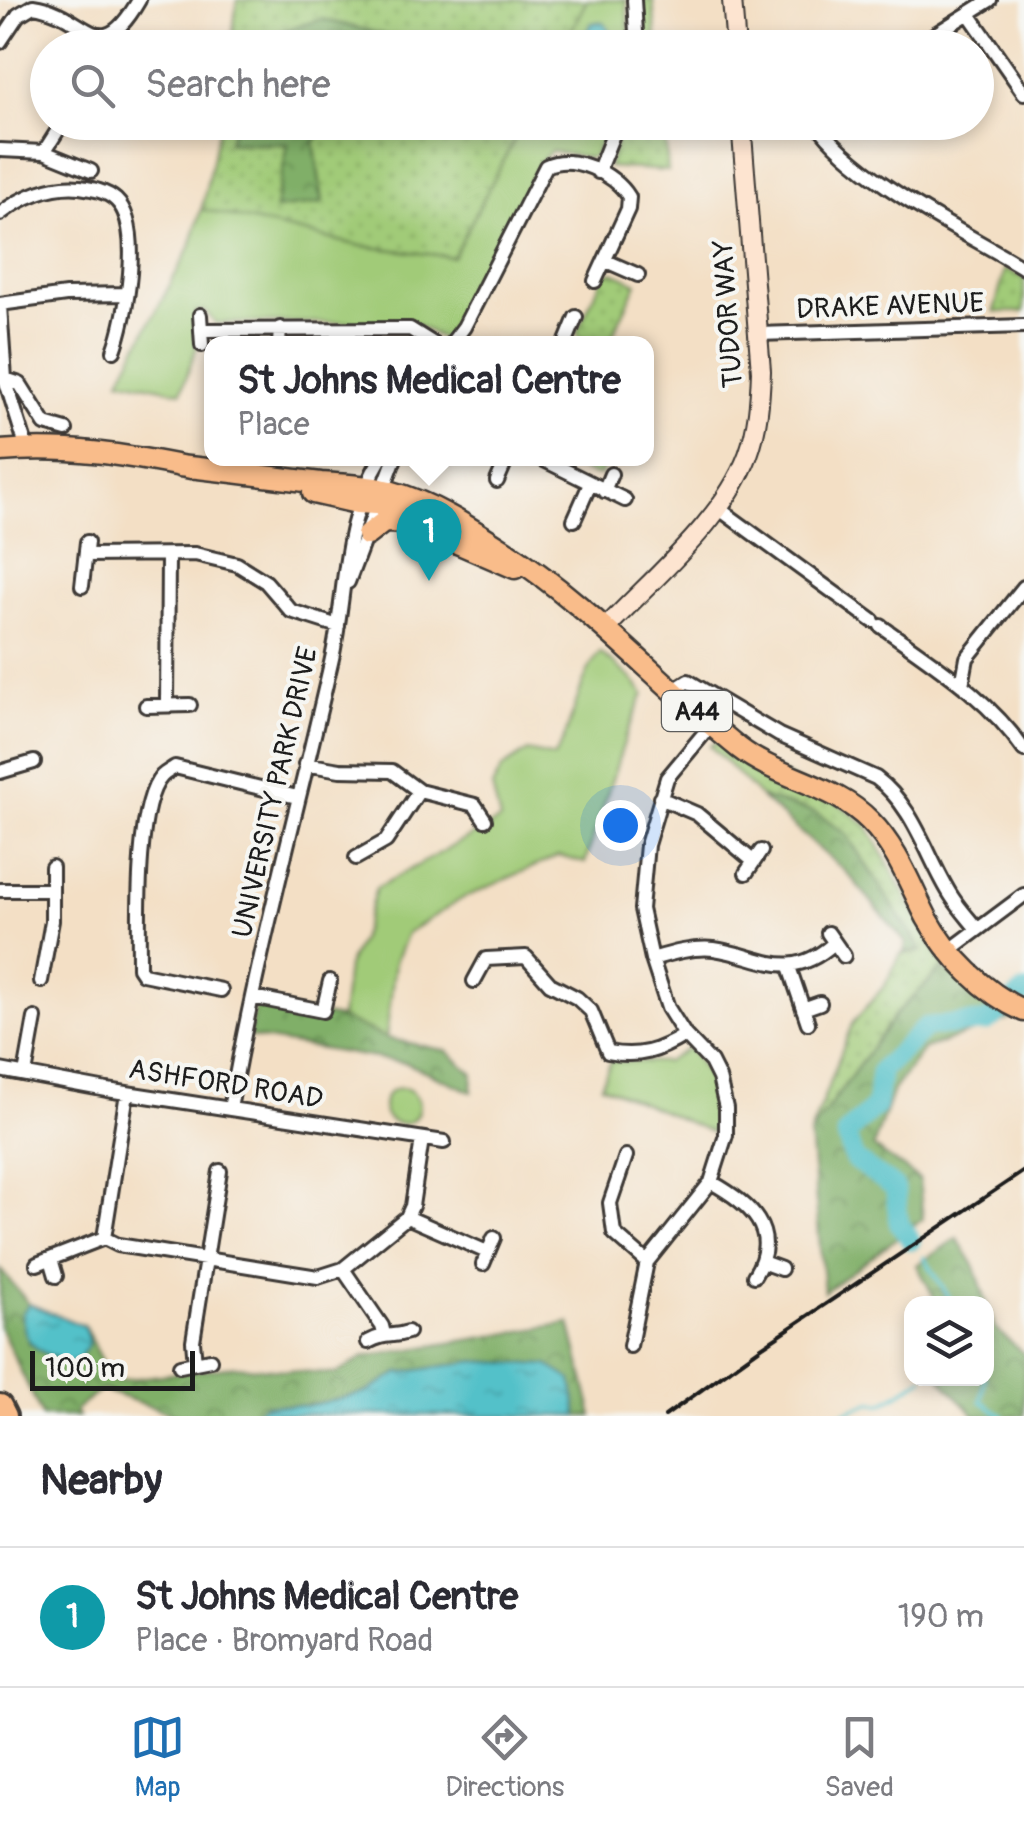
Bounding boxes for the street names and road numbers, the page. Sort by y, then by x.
street label: TUDOR WAY [706,239,751,389]
street label: DRAKE AVENUE [796,286,985,327]
street label: UNIVERSITY PARK DRIVE [225,643,326,941]
road number: A44 [662,691,732,731]
street label: ASHFORD ROAD [126,1052,326,1117]

